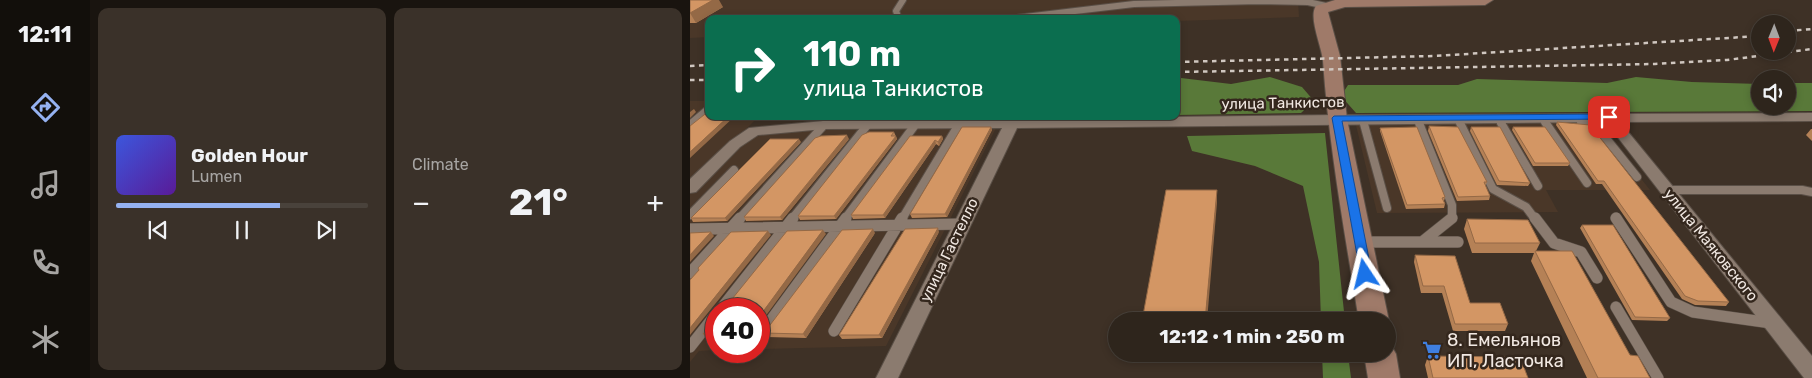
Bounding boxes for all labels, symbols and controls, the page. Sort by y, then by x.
north arrow [1751,15,1796,60]
map controls [1751,15,1796,115]
text: 12:11 [18,21,72,48]
text: 110 m [803,33,901,75]
icon: right [720,35,785,100]
button: sound [1751,70,1796,115]
text: улица Танкистов [803,75,984,102]
icon: directions [28,90,63,125]
street label: улица Танкистов [1221,93,1345,113]
pin [1588,96,1630,138]
icon: arrive [1595,103,1623,131]
text: Golden Hour [191,144,308,167]
text: Climate [412,155,469,174]
icon: music [28,167,63,202]
text: Lumen [191,167,242,186]
text: 21° [509,179,568,225]
street label: улица Маяковского [1660,185,1762,305]
text: − [412,186,430,219]
text: + [647,186,664,219]
street label: улица Гастелло [916,195,982,305]
icon: previous [144,216,172,244]
icon: pause [228,216,256,244]
icon: next [312,216,340,244]
icon: phone [28,245,63,280]
position arrow [1338,247,1390,299]
speed limit sign: 40 [705,298,770,363]
icon: climate [28,322,63,357]
text: 12:12 · 1 min · 250 m [1159,325,1345,348]
place label: 8. Емельянов ИП, Ласточка [1447,329,1564,372]
supermarket icon: 8. Емельянов ИП, Ласточка [1421,339,1443,361]

